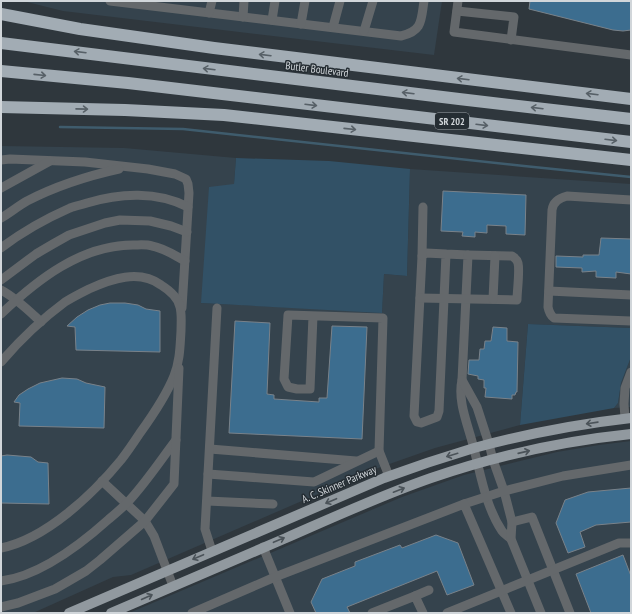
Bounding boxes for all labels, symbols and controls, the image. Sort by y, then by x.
one-way arrow [74,49,87,56]
one-way arrow [259,51,272,58]
street label: Butler Boulevard [285,58,350,80]
one-way arrow [203,65,216,72]
one-way arrow [33,71,46,79]
one-way arrow [457,75,470,82]
one-way arrow [401,89,414,97]
one-way arrow [586,91,599,98]
one-way arrow [304,101,317,109]
one-way arrow [75,105,88,113]
one-way arrow [531,105,544,112]
road number: SR 202 [435,113,469,129]
one-way arrow [475,121,488,128]
one-way arrow [343,125,356,132]
one-way arrow [604,136,617,144]
one-way arrow [586,419,599,427]
one-way arrow [517,448,530,456]
one-way arrow [446,452,459,459]
street label: A. C. Skinner Parkway [300,462,379,506]
one-way arrow [393,485,405,493]
one-way arrow [325,497,337,505]
one-way arrow [273,536,285,544]
one-way arrow [193,554,205,561]
one-way arrow [141,593,153,601]

